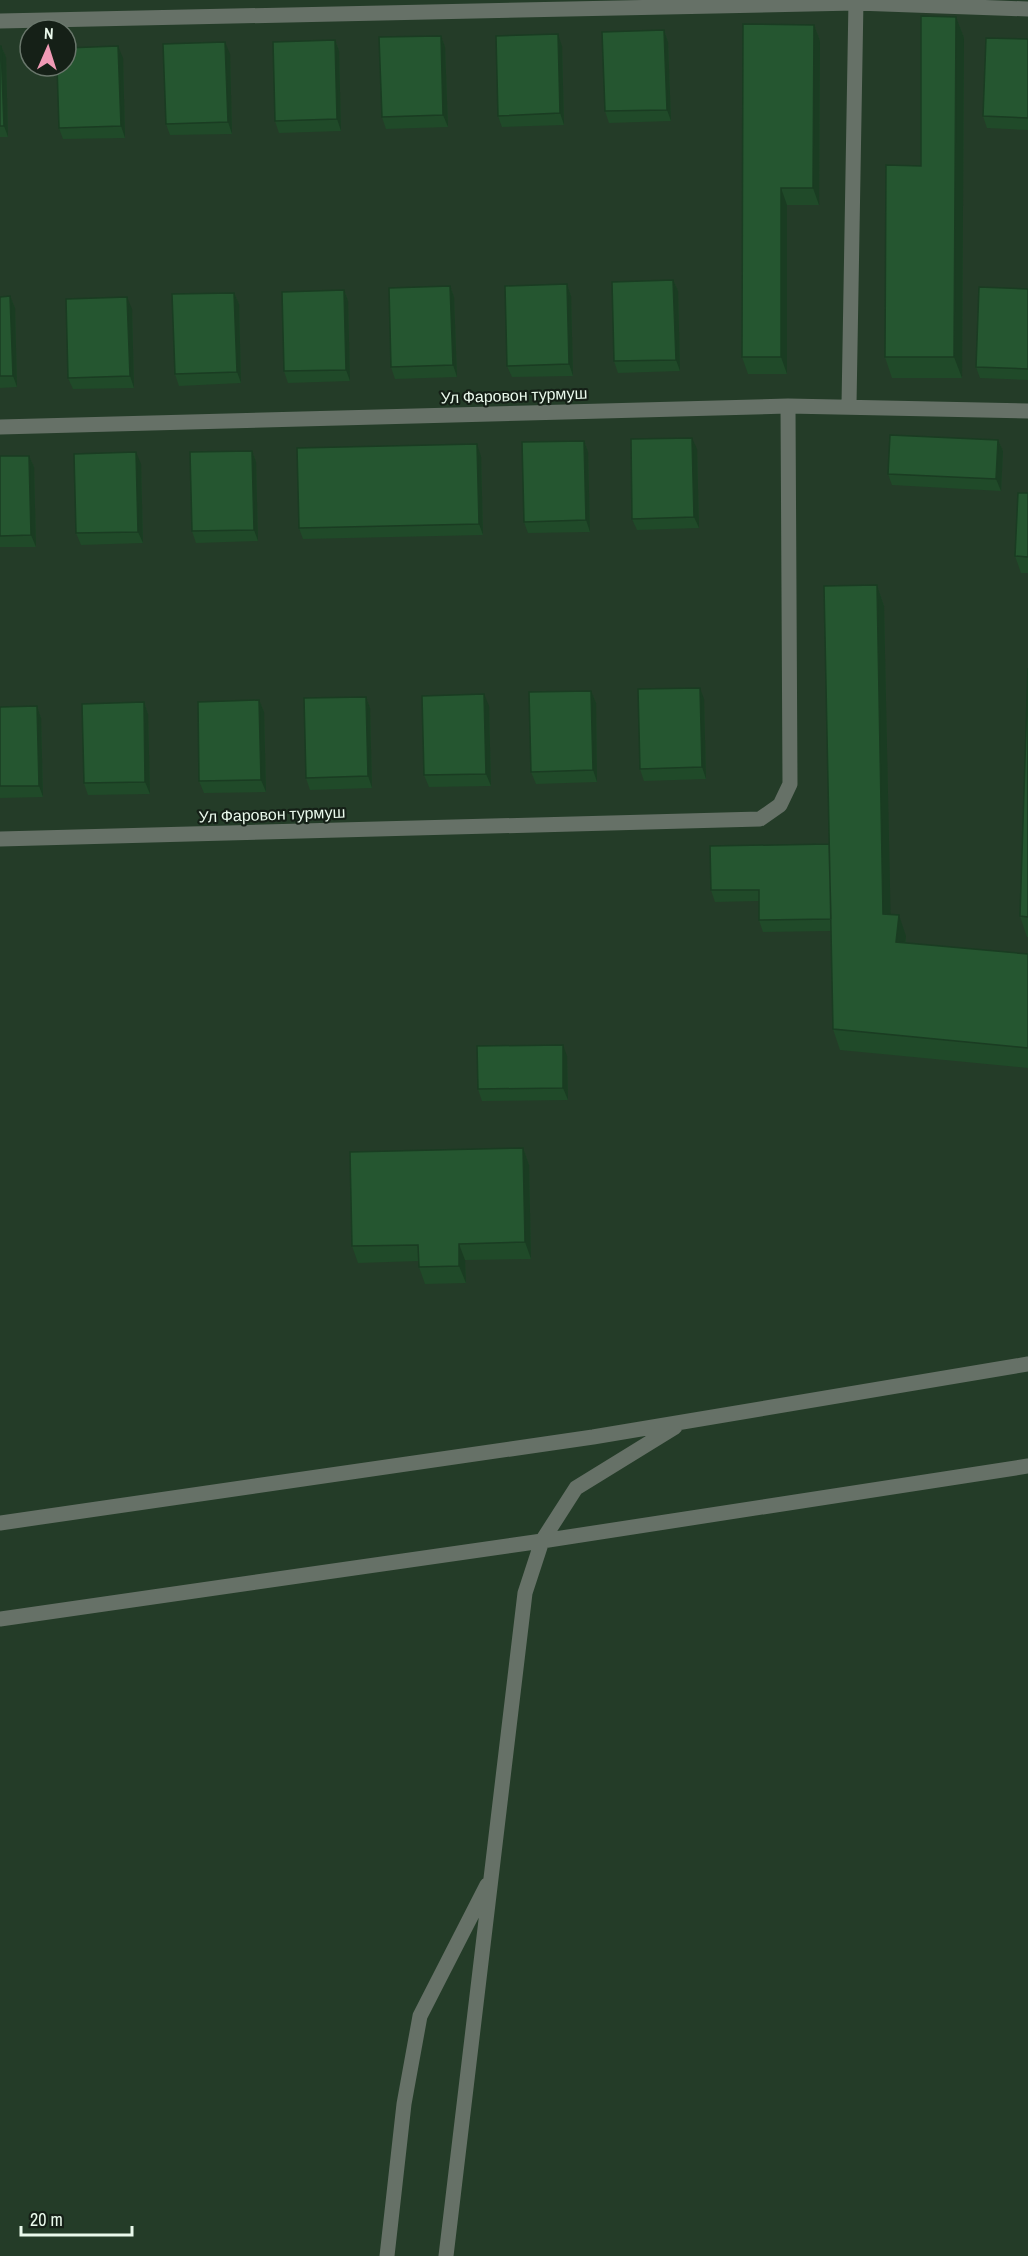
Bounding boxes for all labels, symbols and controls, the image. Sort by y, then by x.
north arrow [18,18,78,78]
text: N [43,22,54,44]
street label: Ул Фаровон турмуш [440,381,588,409]
street label: Ул Фаровон турмуш [198,800,346,828]
scale bar [21,2199,132,2237]
text: 20 m [30,2207,63,2232]

